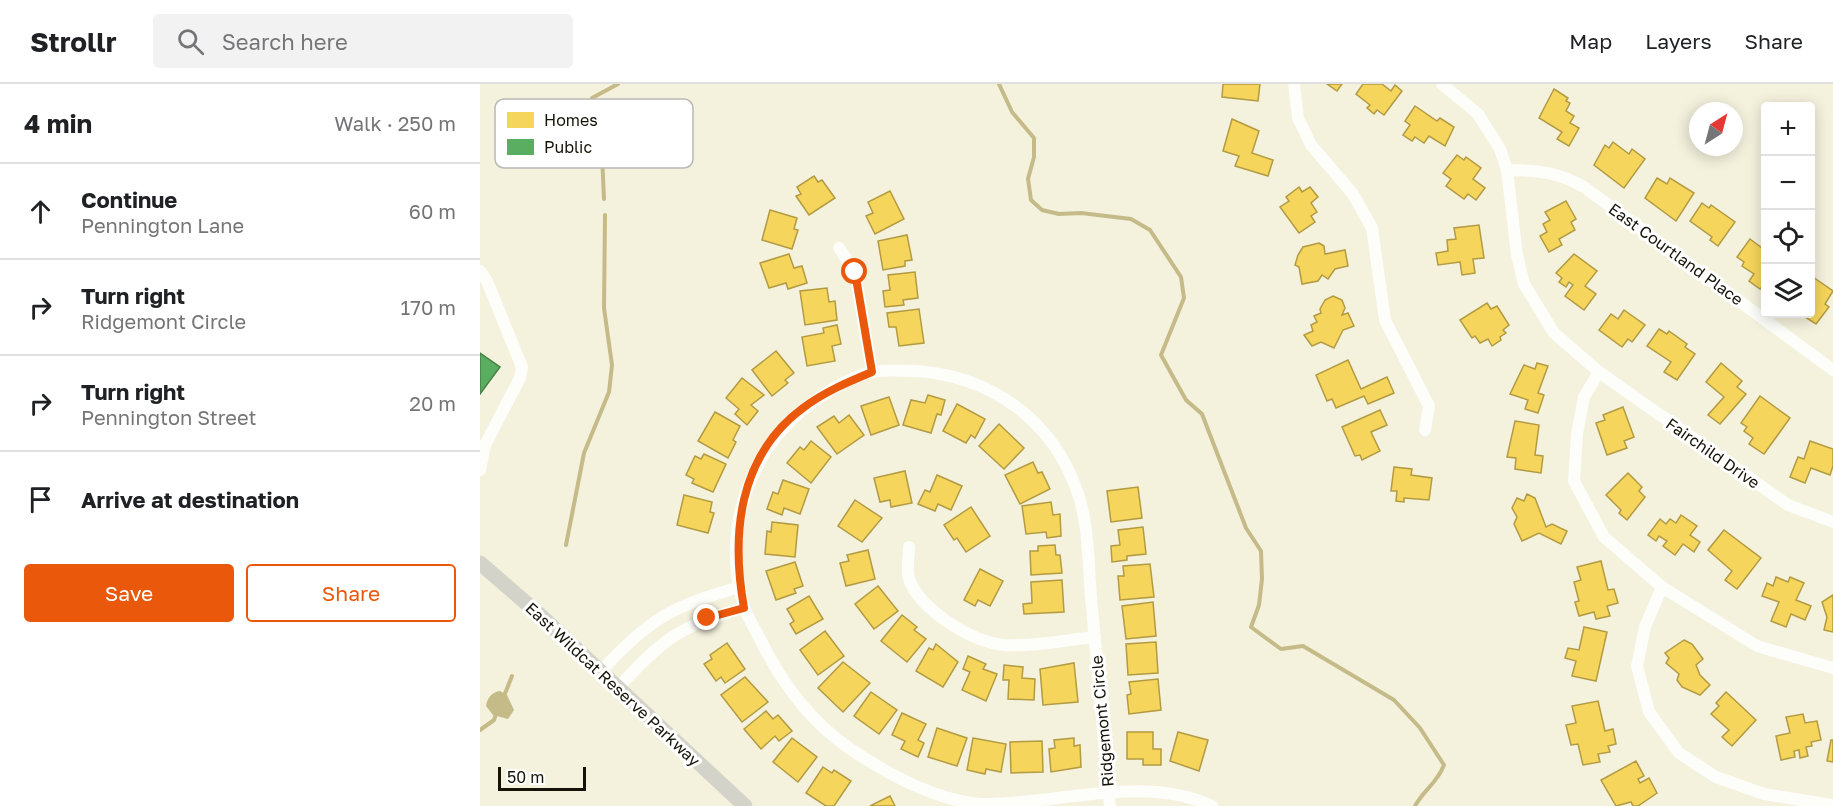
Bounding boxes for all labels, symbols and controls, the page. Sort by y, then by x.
search box [153,14,573,68]
text: Strollr [30,25,117,58]
icon: search [174,25,207,58]
text: Search here [222,28,348,55]
text: Map [1569,28,1612,54]
text: Layers [1645,28,1712,54]
text: Share [1745,28,1803,54]
legend [495,99,693,168]
north arrow [1689,102,1743,156]
map controls [1761,102,1815,318]
button: + [1761,102,1815,156]
text: 4 min [24,108,92,139]
text: Homes [544,110,598,130]
text: Walk · 250 m [334,111,456,135]
text: Public [544,137,592,157]
button: − [1761,156,1815,210]
text: Continue [81,186,177,213]
icon: ahead [24,195,57,228]
text: 60 m [409,199,456,223]
street label: East Courtland Place [1605,199,1747,309]
button: locate [1761,210,1815,264]
text: Pennington Lane [81,213,244,237]
route start [841,258,867,284]
button: layers [1761,264,1815,318]
text: Turn right [81,282,185,309]
icon: right [24,291,57,324]
text: 170 m [401,295,456,319]
text: Ridgemont Circle [81,309,246,333]
text: Turn right [81,378,185,405]
icon: right [24,387,57,420]
text: 20 m [409,391,456,415]
text: Pennington Street [81,405,257,429]
street label: Fairchild Drive [1662,413,1764,493]
icon: arrive [24,483,57,516]
text: Arrive at destination [81,486,299,513]
button: Save [24,564,234,622]
button: Share [246,564,456,622]
street label: East Wildcat Reserve Parkway [522,598,704,770]
route end [693,604,719,630]
street label: Ridgemont Circle [1086,654,1118,788]
scale bar [498,764,586,792]
text: 50 m [507,767,544,787]

